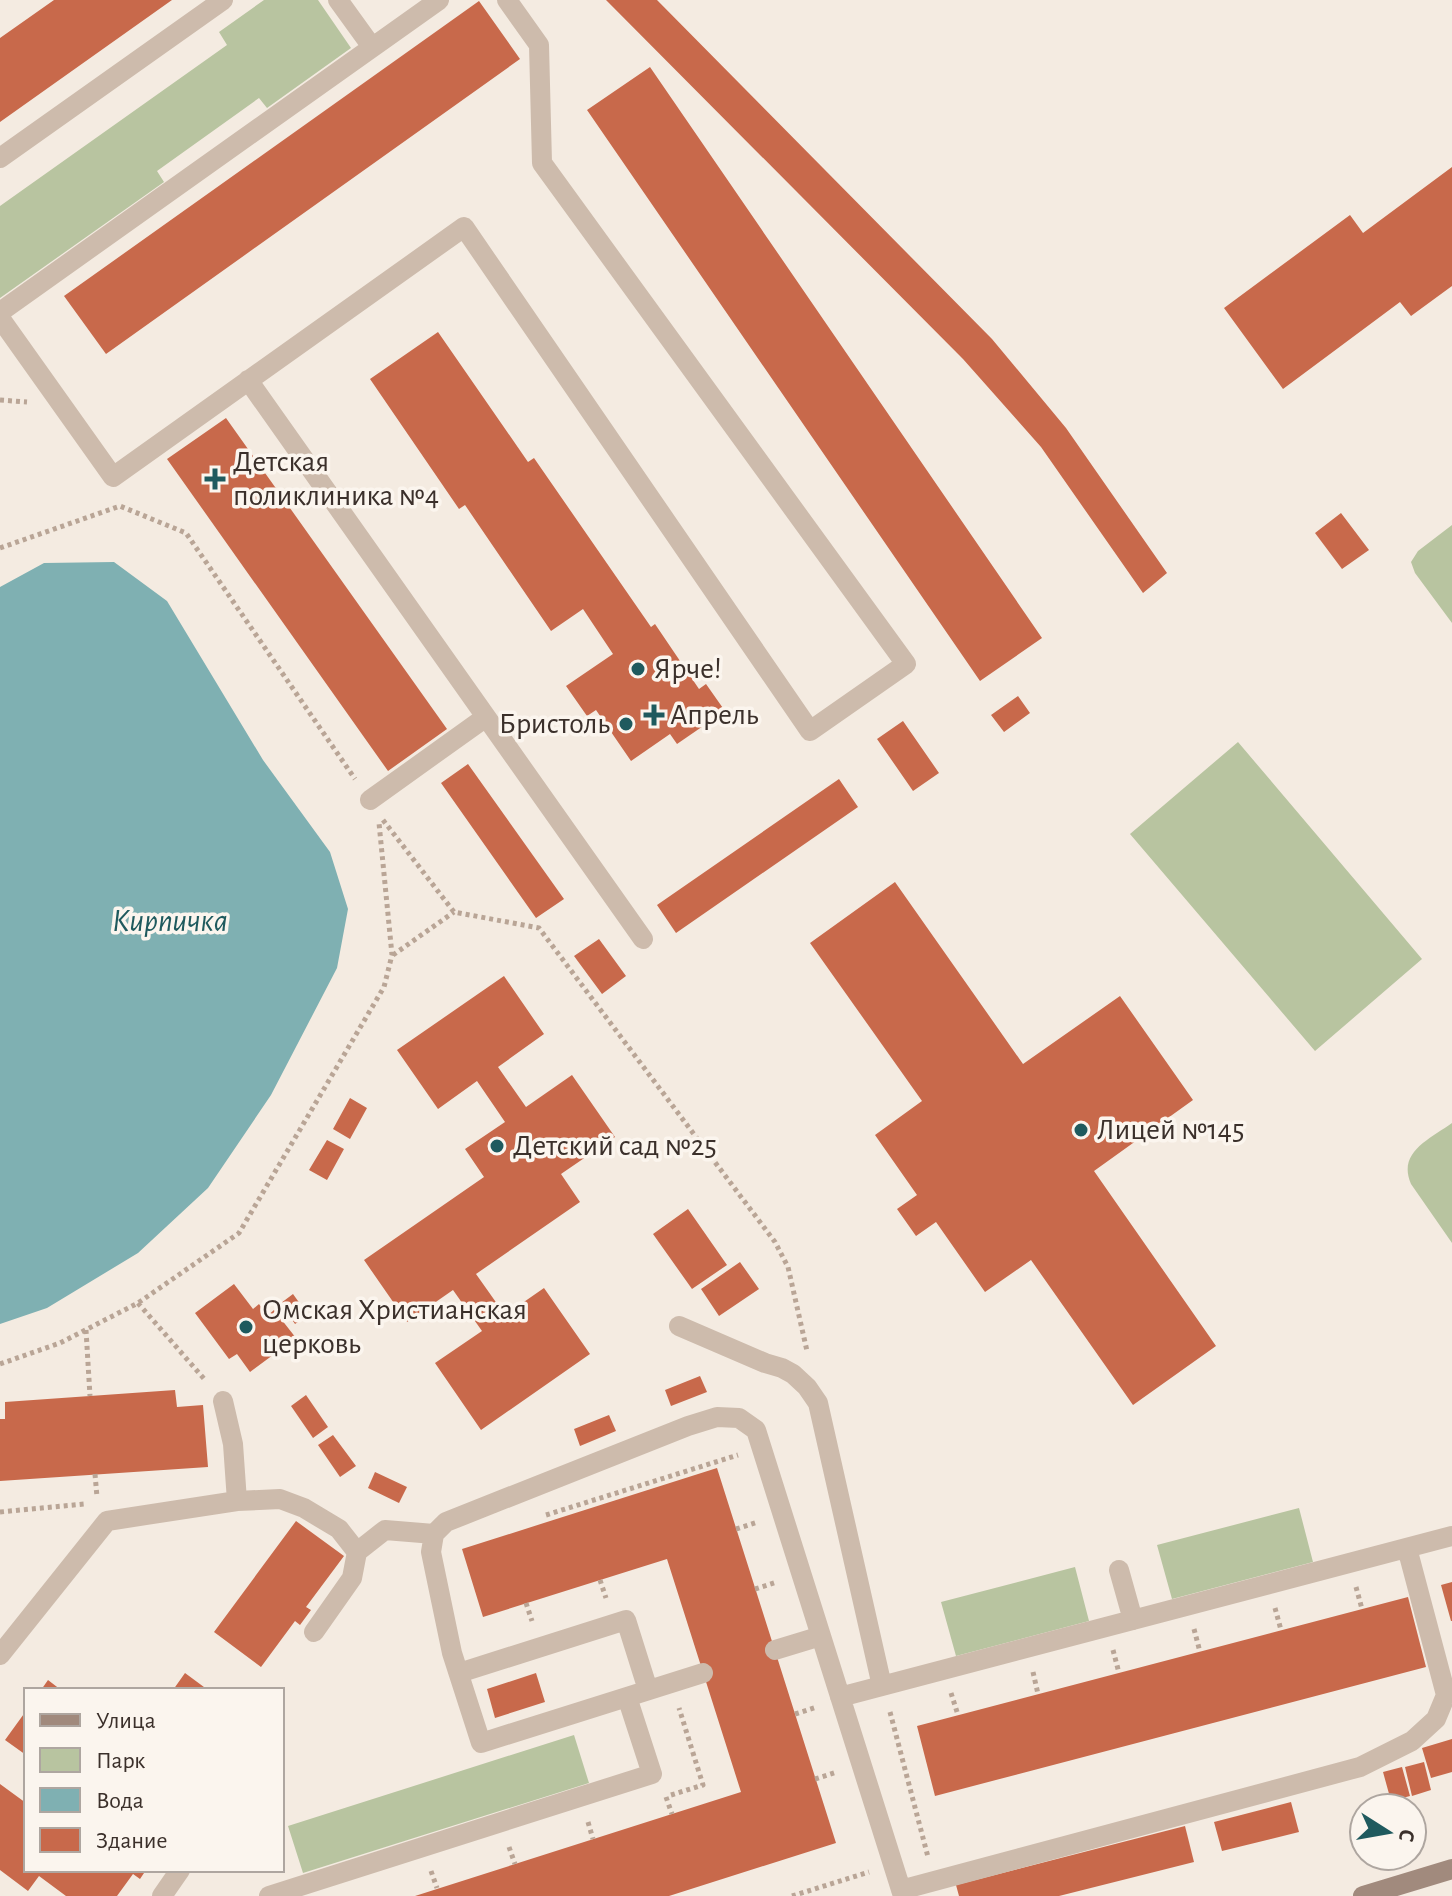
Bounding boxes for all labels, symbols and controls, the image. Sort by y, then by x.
place label: Детская поликлиника №4 [233,447,439,511]
marker: Детская поликлиника №4 [204,468,226,490]
place label: Ярче! [654,654,722,684]
marker: Ярче! [629,660,647,678]
place label: Апрель [670,700,759,730]
marker: Апрель [645,706,663,724]
place label: Бристоль [499,709,610,739]
marker: Бристоль [617,715,635,733]
water label: Кирпичка [112,905,228,938]
place label: Лицей №145 [1097,1115,1244,1145]
marker: Лицей №145 [1072,1121,1090,1139]
place label: Детский сад №25 [513,1131,717,1161]
marker: Детский сад №25 [488,1137,506,1155]
place label: Омская Христианская церковь [262,1295,527,1359]
marker: Омская Христианская церковь [237,1318,255,1336]
legend [24,1688,284,1872]
text: Улица [96,1709,156,1733]
text: Парк [96,1749,145,1773]
text: Вода [96,1789,144,1813]
north arrow [1348,1792,1428,1872]
text: С [1395,1828,1419,1844]
text: Здание [96,1829,167,1853]

